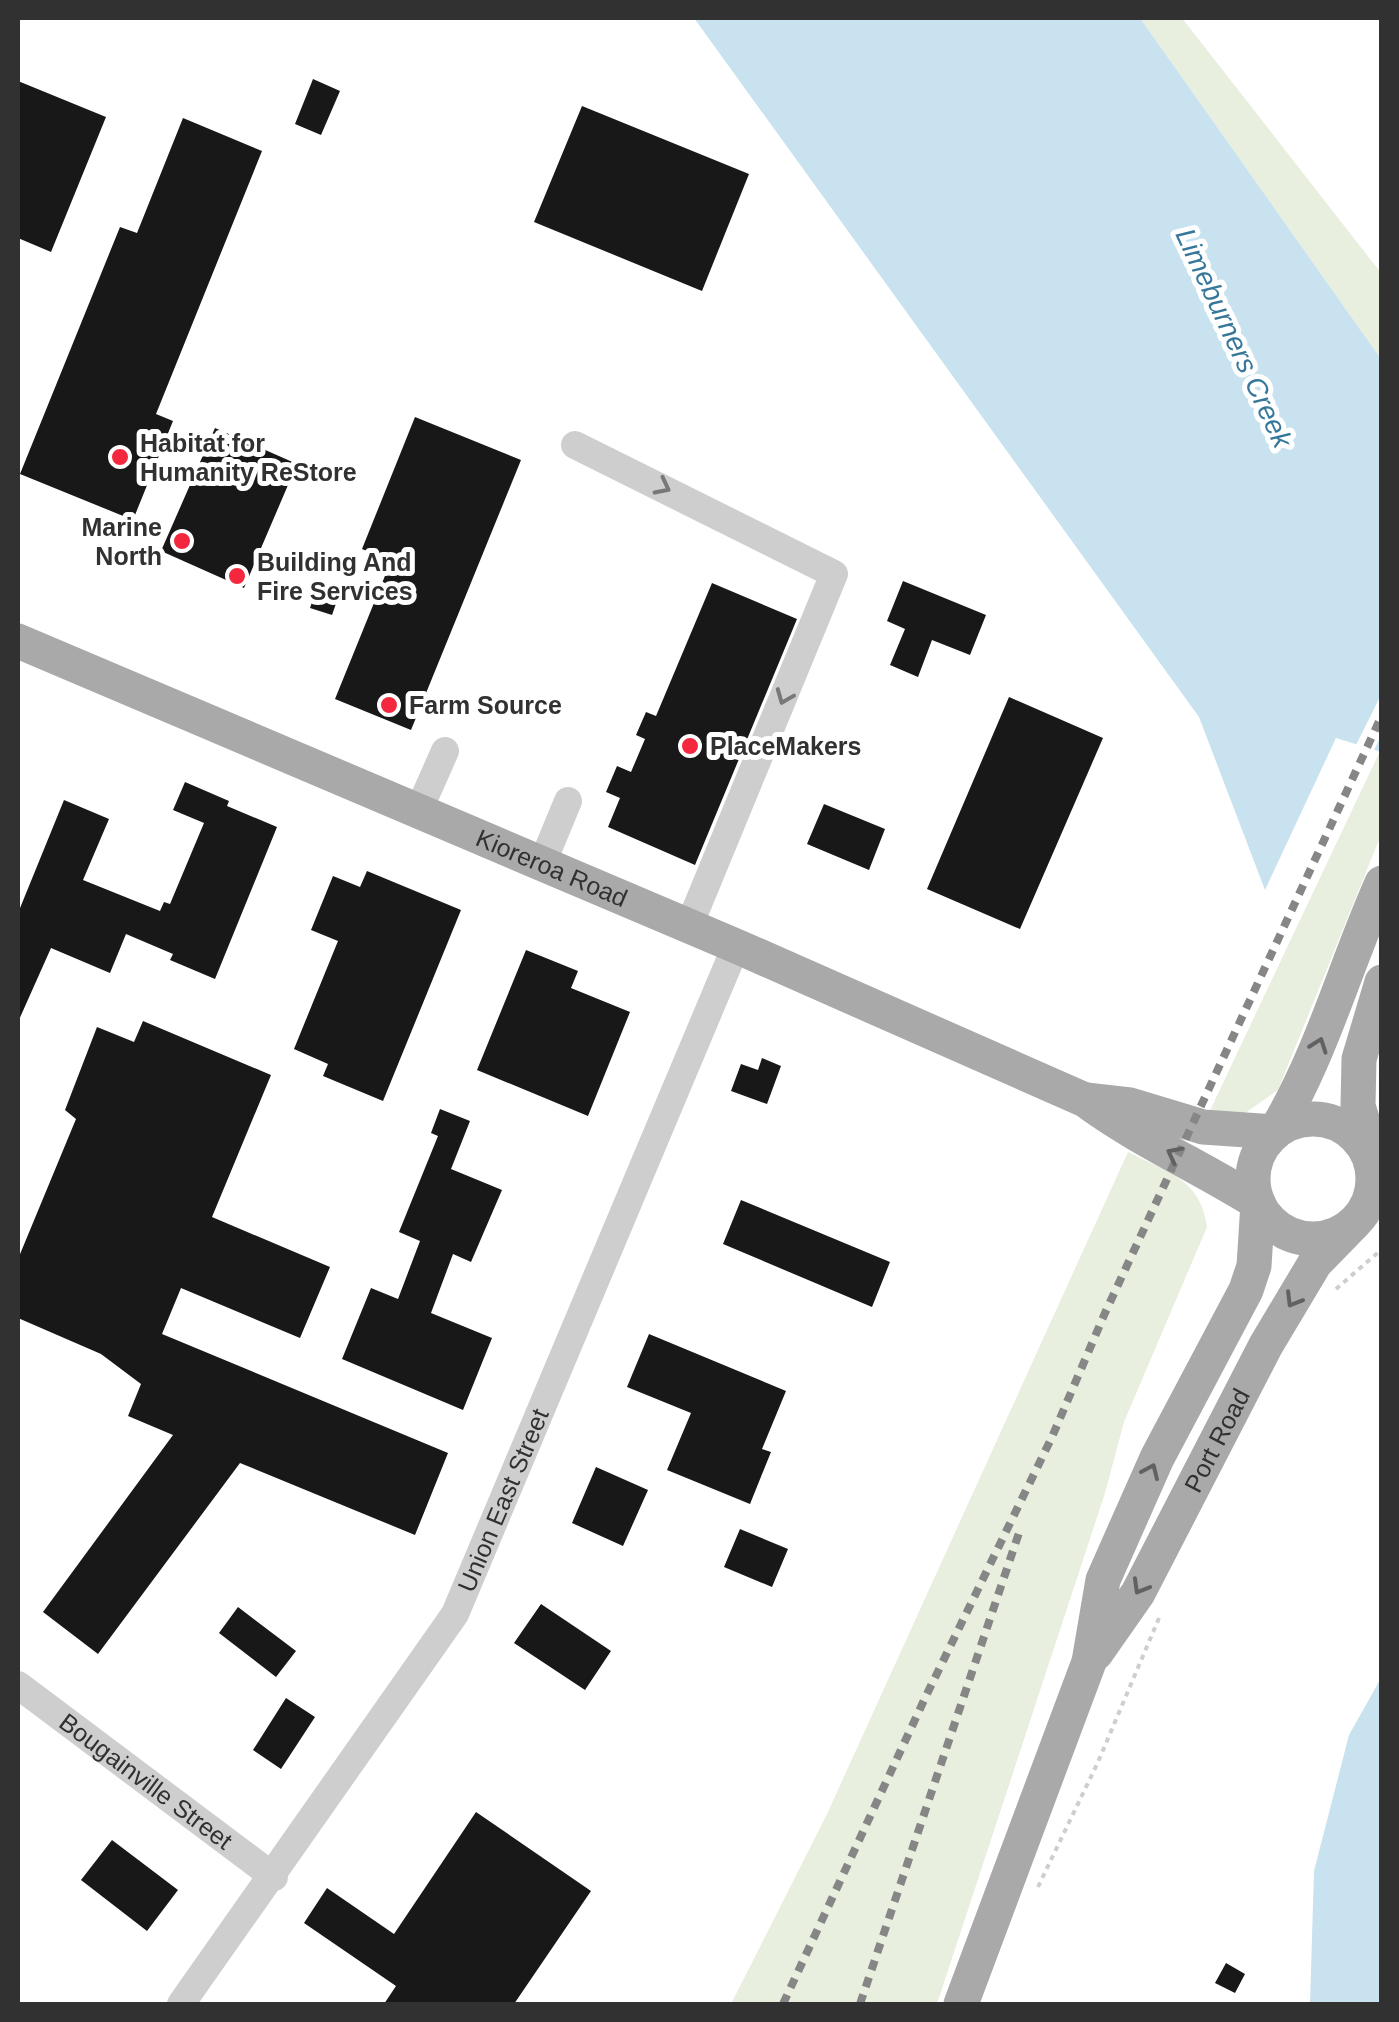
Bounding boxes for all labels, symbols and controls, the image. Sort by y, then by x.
water label: Limeburners Creek [1170,224,1299,454]
place label: Habitat for Humanity ReStore [140,429,357,486]
marker: Habitat for Humanity ReStore [109,446,131,468]
one-way arrow [653,475,671,495]
place label: Marine North [81,513,162,570]
marker: Marine North [171,530,193,552]
place label: Building And Fire Services [257,548,413,605]
marker: Building And Fire Services [226,565,248,587]
one-way arrow [775,687,795,705]
place label: Farm Source [409,691,562,719]
marker: Farm Source [378,694,400,716]
place label: PlaceMakers [710,732,862,760]
marker: PlaceMakers [679,735,701,757]
street label: Kioreroa Road [472,823,632,912]
one-way arrow [1307,1037,1328,1054]
one-way arrow [1166,1146,1184,1166]
one-way arrow [1286,1289,1305,1307]
street label: Port Road [1179,1384,1255,1497]
street label: Union East Street [452,1404,554,1596]
one-way arrow [1139,1463,1159,1481]
one-way arrow [1133,1576,1153,1594]
street label: Bougainville Street [54,1707,238,1855]

